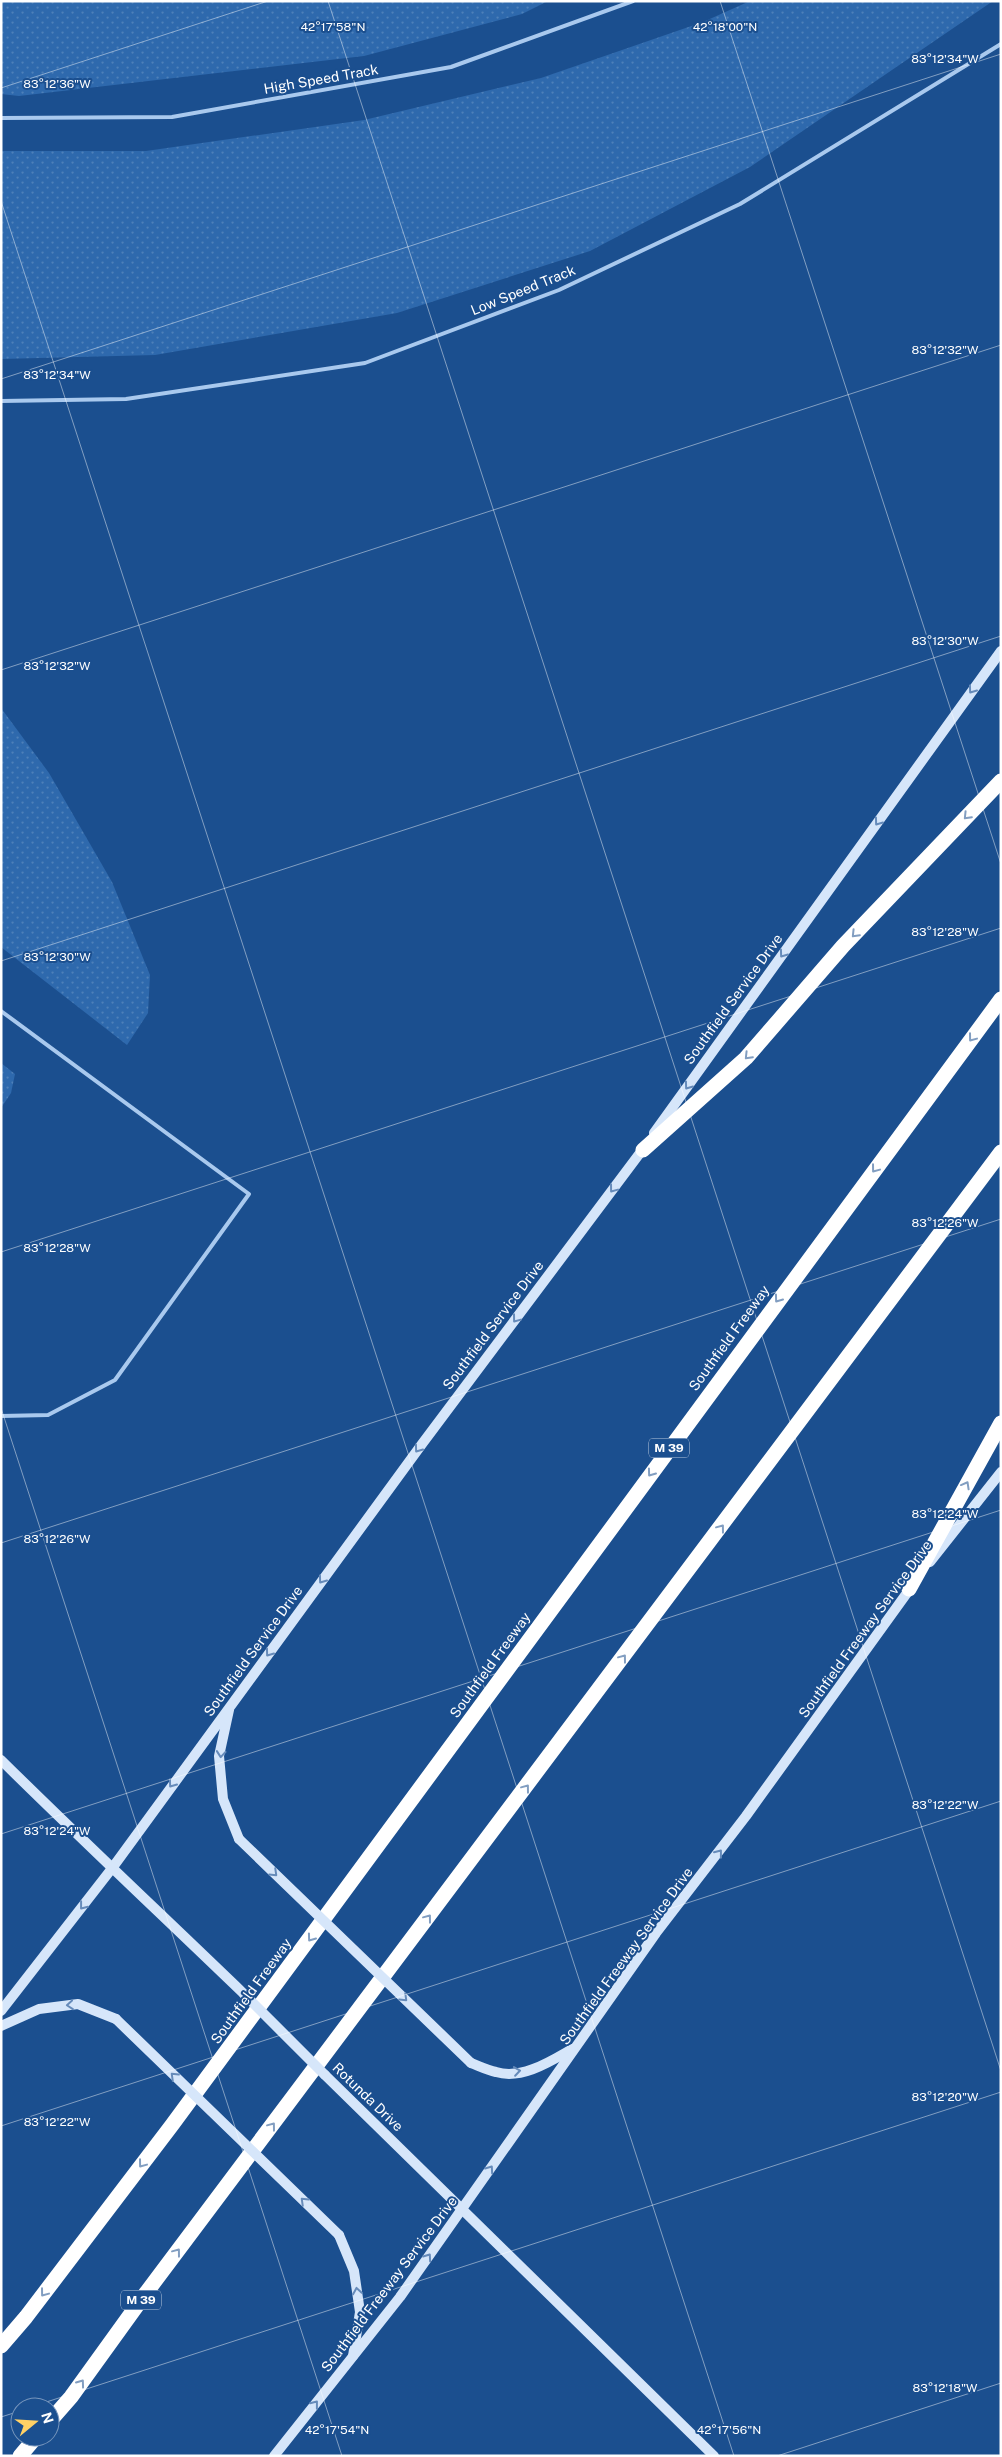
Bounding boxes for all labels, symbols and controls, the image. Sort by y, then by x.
text: 42°17'58"N [301,20,365,34]
text: 42°18'00"N [693,20,757,34]
text: 83°12'34"W [911,52,979,66]
street label: High Speed Track [263,61,380,97]
text: 83°12'36"W [23,77,91,91]
street label: Low Speed Track [468,262,578,318]
text: 83°12'32"W [911,343,979,357]
text: 83°12'34"W [23,368,91,382]
text: 83°12'30"W [911,634,979,648]
text: 83°12'32"W [23,659,91,673]
one-way arrow [969,684,978,694]
one-way arrow [964,811,973,820]
one-way arrow [875,816,883,825]
text: 83°12'28"W [911,925,979,939]
one-way arrow [852,928,861,937]
street label: Southfield Service Drive [680,931,786,1067]
one-way arrow [780,948,789,958]
text: 83°12'30"W [23,950,91,964]
one-way arrow [969,1032,977,1041]
one-way arrow [745,1050,754,1059]
one-way arrow [685,1080,694,1090]
one-way arrow [872,1163,881,1173]
one-way arrow [611,1183,619,1192]
text: 83°12'26"W [912,1216,979,1230]
text: 83°12'28"W [23,1241,91,1255]
street label: Southfield Service Drive [439,1257,547,1393]
street label: Southfield Freeway [685,1282,773,1394]
one-way arrow [775,1293,784,1303]
one-way arrow [513,1313,521,1322]
road number: M 39 [649,1439,689,1458]
one-way arrow [415,1443,424,1452]
one-way arrow [648,1467,657,1477]
one-way arrow [960,1482,970,1491]
text: 83°12'24"W [911,1507,979,1521]
one-way arrow [715,1525,723,1534]
text: 83°12'26"W [24,1532,91,1546]
street label: Southfield Freeway Service Drive [795,1537,935,1721]
one-way arrow [319,1574,328,1584]
street label: Southfield Service Drive [200,1583,306,1719]
street label: Southfield Freeway [446,1609,534,1721]
one-way arrow [266,1647,274,1656]
one-way arrow [617,1654,626,1664]
one-way arrow [215,1751,226,1759]
one-way arrow [169,1778,178,1788]
one-way arrow [520,1785,528,1794]
text: 83°12'22"W [912,1798,979,1812]
text: 83°12'24"W [23,1824,91,1838]
one-way arrow [713,1849,722,1858]
street label: Southfield Freeway Service Drive [556,1864,696,2048]
one-way arrow [269,1867,278,1876]
one-way arrow [80,1900,89,1909]
one-way arrow [422,1914,431,1924]
one-way arrow [308,1932,316,1941]
street label: Southfield Freeway [207,1935,295,2047]
one-way arrow [398,1992,407,2001]
one-way arrow [65,2000,73,2011]
street label: Rotunda Drive [330,2059,407,2135]
one-way arrow [513,2067,522,2077]
one-way arrow [171,2073,180,2082]
text: 83°12'20"W [912,2090,979,2104]
text: 83°12'22"W [24,2115,91,2129]
one-way arrow [266,2122,275,2132]
one-way arrow [140,2158,148,2167]
one-way arrow [484,2165,493,2174]
street label: Southfield Freeway Service Drive [318,2193,460,2375]
one-way arrow [300,2198,309,2207]
one-way arrow [171,2248,180,2258]
one-way arrow [422,2253,431,2263]
one-way arrow [41,2287,50,2297]
one-way arrow [352,2287,363,2295]
road number: M 39 [121,2290,161,2310]
one-way arrow [75,2379,84,2389]
text: 83°12'18"W [912,2381,978,2395]
north arrow [10,2397,60,2447]
one-way arrow [310,2401,318,2410]
text: N [38,2410,57,2426]
text: 42°17'54"N [305,2423,369,2437]
text: 42°17'56"N [697,2423,761,2437]

